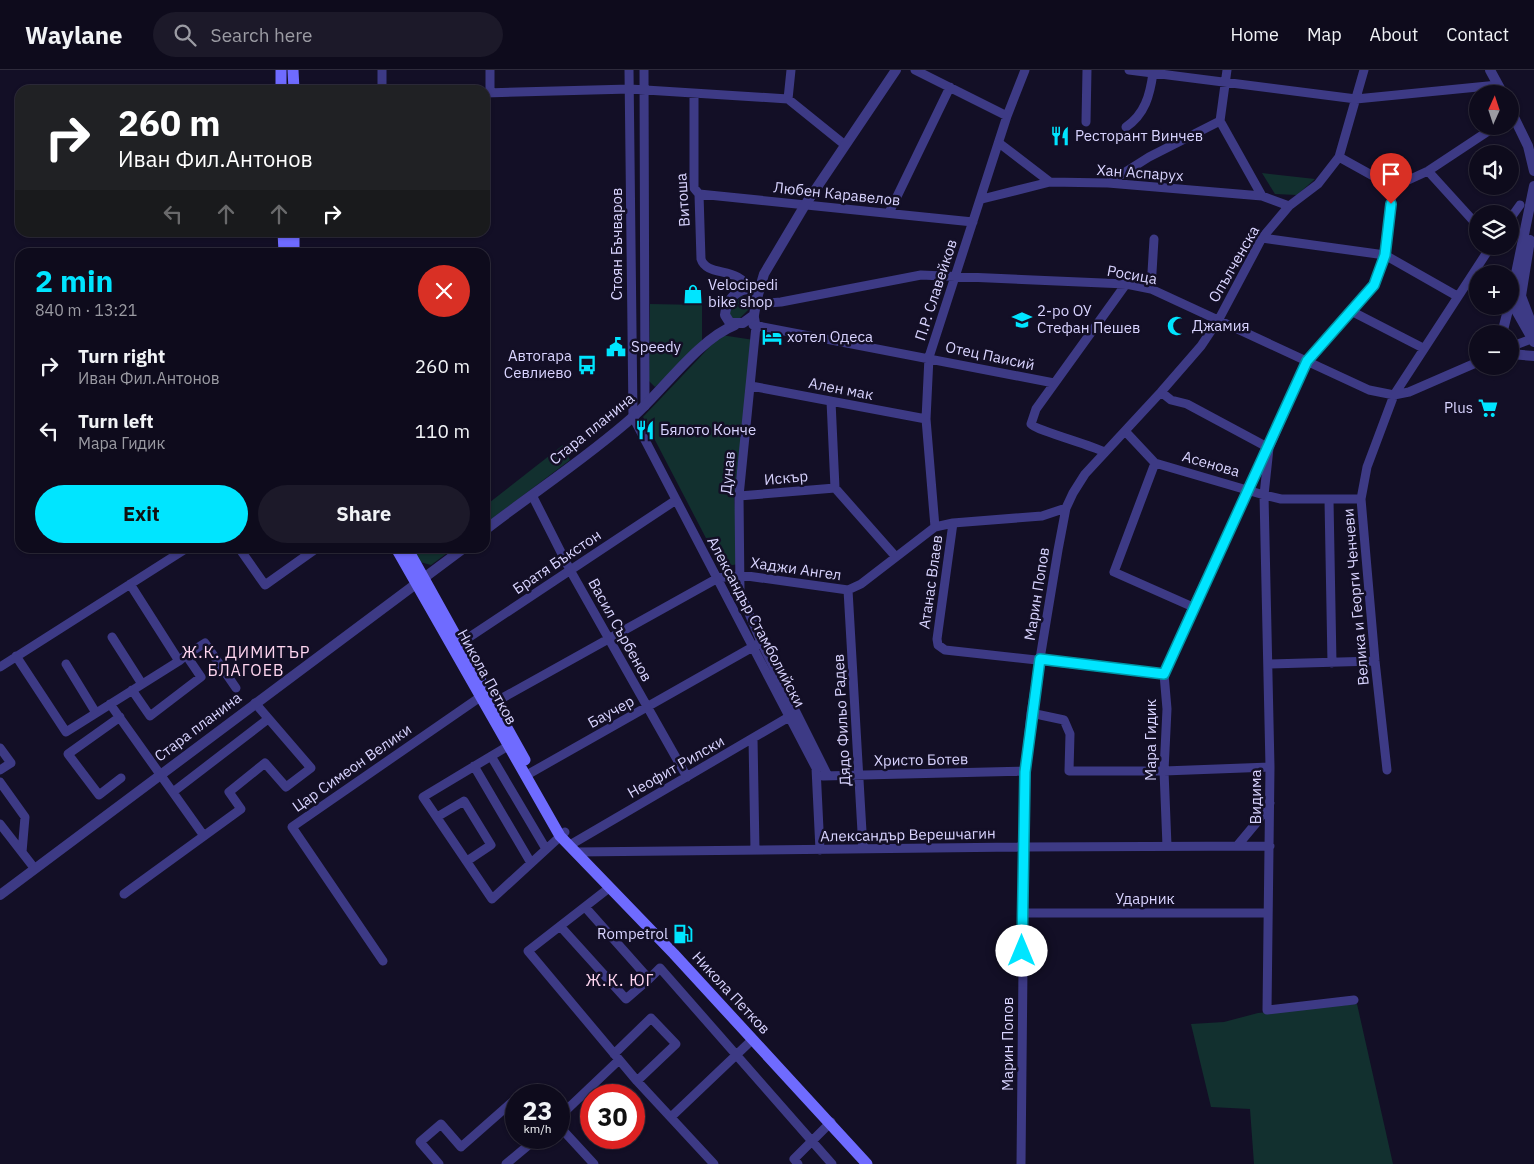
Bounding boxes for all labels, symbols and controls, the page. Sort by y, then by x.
search box [153,12,503,57]
text: Waylane [25,19,123,51]
icon: search [171,21,199,49]
text: Search here [211,23,312,47]
text: Home [1231,23,1279,46]
text: Map [1307,23,1342,46]
text: About [1370,23,1418,46]
text: Contact [1446,23,1509,46]
north arrow [1469,85,1519,135]
map controls [1469,85,1519,375]
text: 260 m [118,100,221,146]
icon: right [35,105,100,170]
restaurant icon: Ресторант Винчев [1049,125,1071,147]
place label: Ресторант Винчев [1075,126,1203,145]
text: Иван Фил.Антонов [118,144,313,173]
button: sound [1469,145,1519,195]
pin [1370,153,1412,204]
street label: Хан Аспарух [1096,160,1184,185]
icon: arrive [1377,160,1405,188]
street label: Витоша [671,172,694,228]
street label: Любен Каравелов [773,177,901,210]
street label: Стоян Бъчваров [607,188,626,300]
icon: left [159,200,187,228]
icon: ahead [212,200,240,228]
icon: ahead [265,200,293,228]
icon: right [318,200,346,228]
button: layers [1469,205,1519,255]
street label: Опълченска [1204,222,1263,305]
street label: П.Р. Славейков [910,237,961,343]
text: 2 min [35,261,113,300]
street label: Росица [1106,261,1159,288]
button: close [418,265,470,317]
button: + [1469,265,1519,315]
place label: Velocipedi bike shop [708,275,778,311]
shop icon: Velocipedi bike shop [682,283,704,305]
text: 840 m · 13:21 [35,300,137,320]
place label: 2-ро ОУ Стефан Пешев [1037,301,1140,337]
school or university icon: 2-ро ОУ Стефан Пешев [1011,309,1033,331]
mosque icon: Джамия [1166,315,1188,337]
place label: Джамия [1192,316,1250,335]
button: − [1469,325,1519,375]
hotel icon: хотел Одеса [761,326,783,348]
place label: хотел Одеса [787,327,873,346]
public building icon: Speedy [605,336,627,358]
place label: Speedy [631,337,682,356]
street label: Отец Паисий [944,337,1036,374]
text: Turn right [78,344,165,368]
place label: Автогара Севлиево [504,346,572,382]
icon: right [35,352,63,380]
text: 260 m [415,354,470,378]
bus stop icon: Автогара Севлиево [576,354,598,376]
text: Иван Фил.Антонов [78,368,220,388]
street label: Ален мак [807,373,875,404]
street label: Стара планина [545,388,638,469]
supermarket icon: Plus [1477,397,1499,419]
place label: Plus [1444,398,1473,417]
text: Turn left [78,409,154,433]
icon: left [35,417,63,445]
text: 110 m [415,419,470,443]
restaurant icon: Бялото Конче [634,419,656,441]
place label: Бялото Конче [660,420,756,439]
text: Мара Гидик [78,433,165,453]
street label: Асенова [1180,446,1242,481]
street label: Дунав [716,450,739,495]
street label: Искър [763,466,809,489]
button: Exit [35,485,248,543]
button: Share [258,485,470,543]
street label: Велика и Георги Ченчеви [1338,508,1373,686]
street label: Братя Бъкстон [509,525,604,598]
street label: Александър Стамболийски [703,533,810,710]
street label: Атанас Влаев [915,534,947,630]
street label: Марин Попов [1020,546,1053,642]
street label: Хаджи Ангел [749,553,843,584]
street label: Васил Сърбенов [584,575,657,685]
street label: Никола Петков [453,626,521,728]
district label: Ж.К. ДИМИТЪР БЛАГОЕВ [182,642,310,680]
street label: Дядо Фильо Радев [829,653,854,787]
street label: Стара планина [150,688,245,765]
street label: Баучер [584,691,637,732]
street label: Мара Гидик [1141,699,1160,781]
street label: Цар Симеон Велики [288,719,415,816]
street label: Неофит Рилски [624,731,728,802]
street label: Христо Ботев [874,749,968,770]
street label: Видима [1246,770,1265,824]
street label: Александър Верешчагин [820,823,996,846]
street label: Ударник [1115,889,1175,908]
fuel station icon: Rompetrol [672,923,694,945]
place label: Rompetrol [597,924,668,943]
position arrow [995,924,1047,976]
street label: Никола Петков [688,947,774,1038]
district label: Ж.К. ЮГ [585,970,655,990]
street label: Марин Попов [998,997,1017,1091]
speed limit sign: 30 [580,1084,645,1149]
text: 23 [522,1094,553,1127]
text: km/h [523,1121,552,1136]

